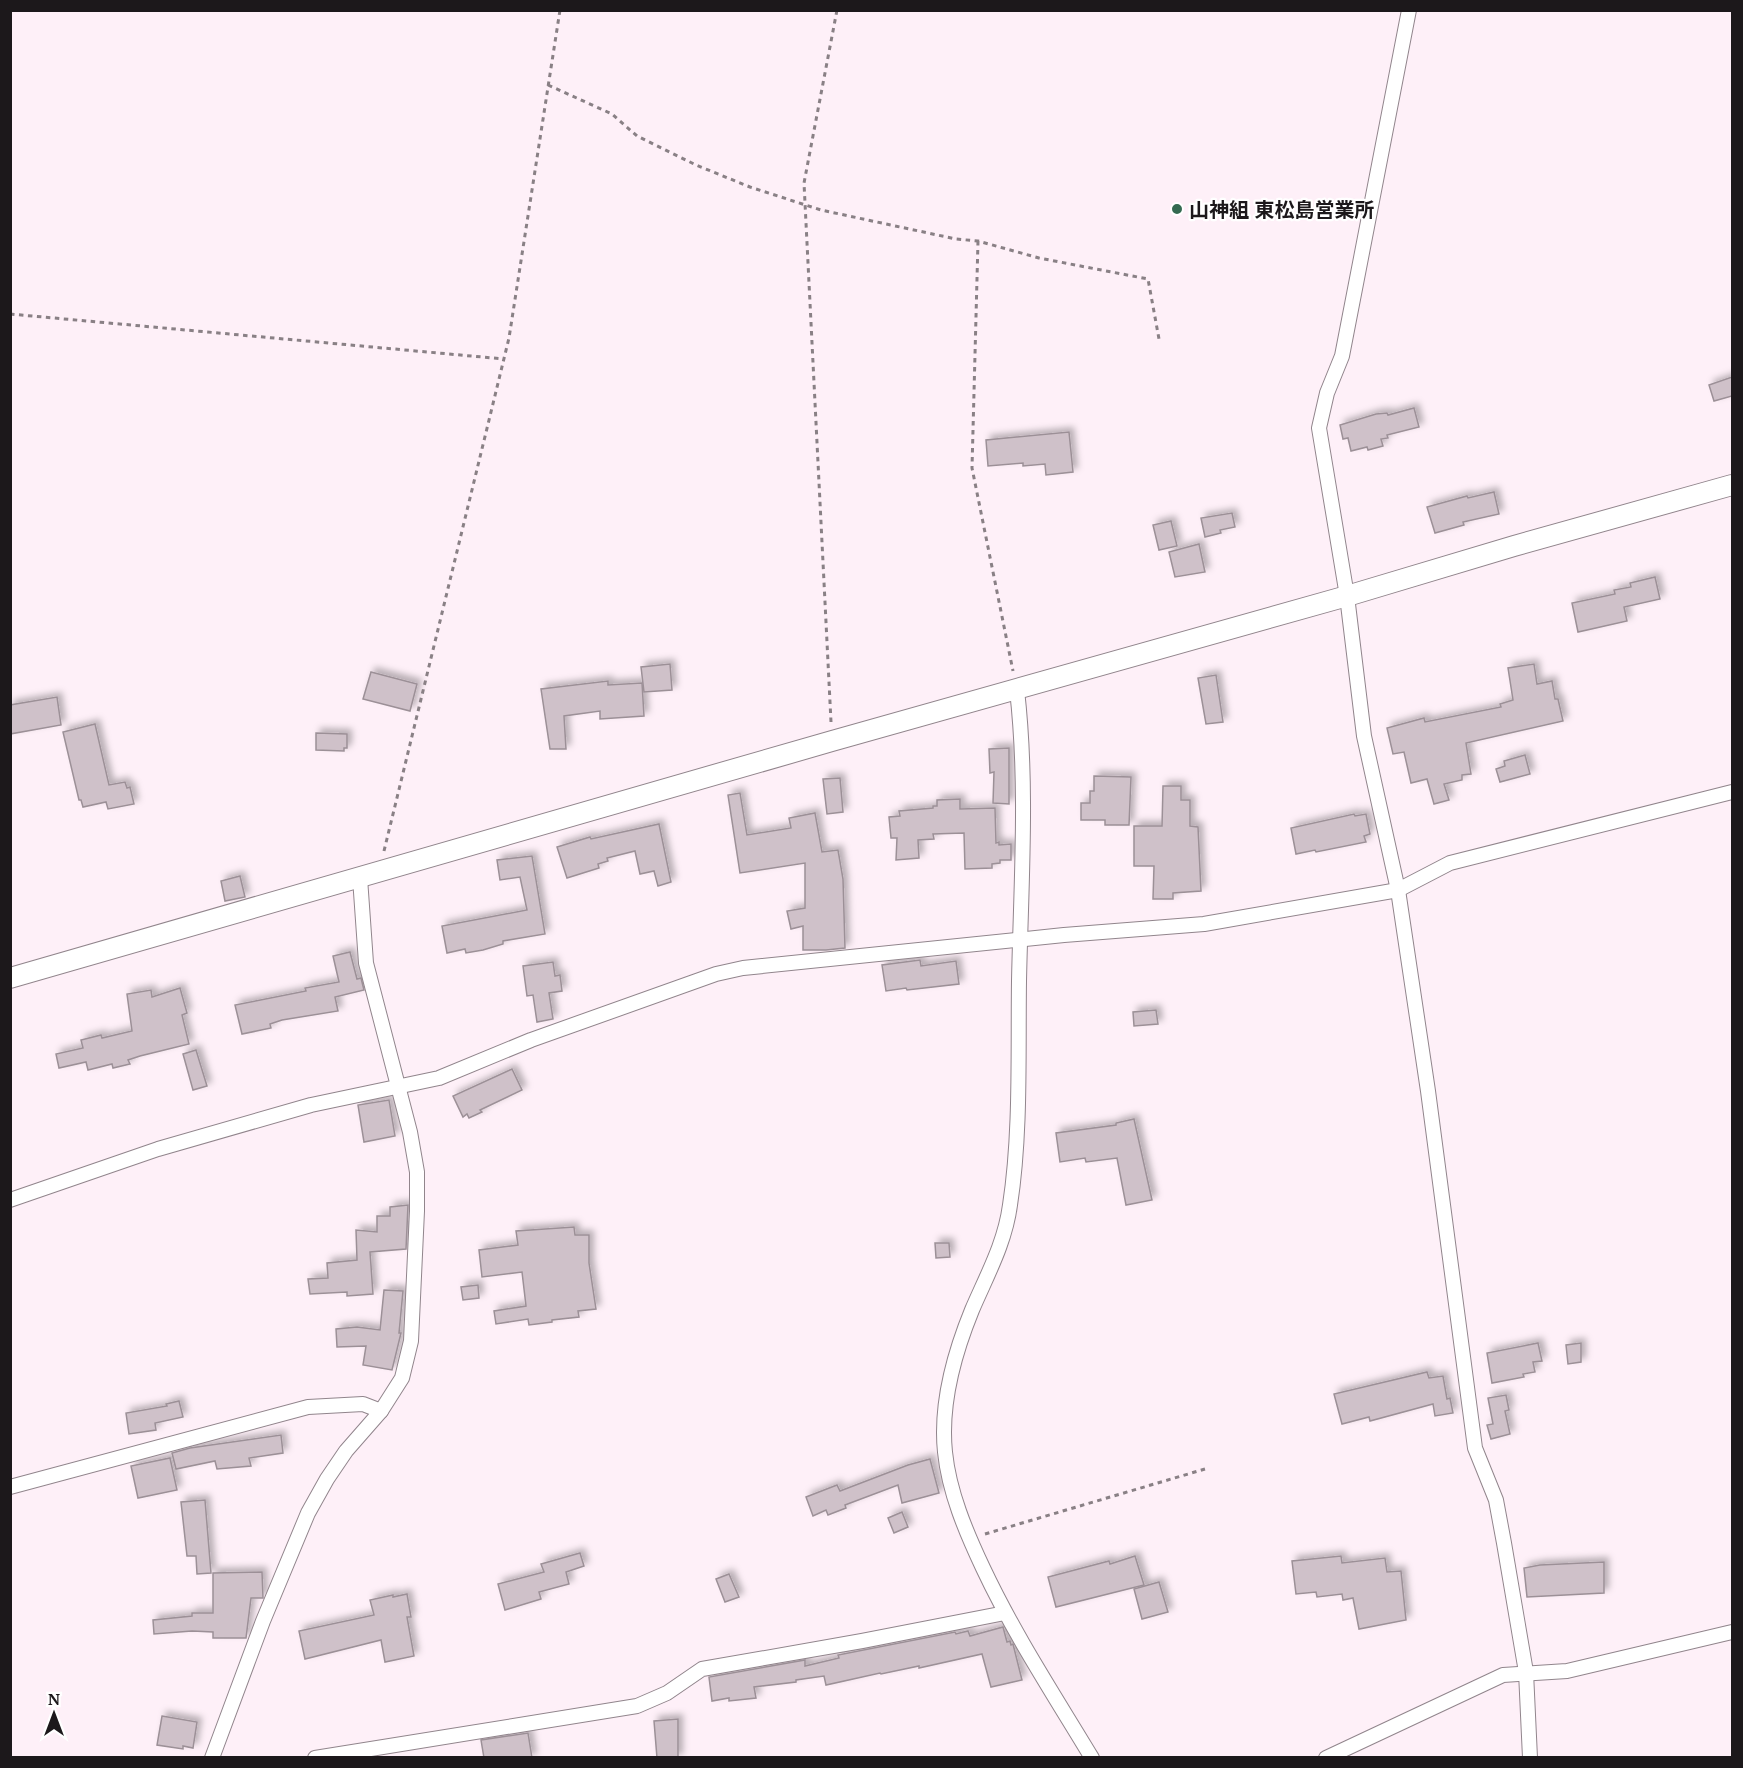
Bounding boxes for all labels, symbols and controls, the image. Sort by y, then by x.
place label: 山神組 東松島営業所 [1189,196,1374,223]
marker: 山神組 東松島営業所 [1170,202,1184,216]
north arrow [24,1684,84,1744]
text: N [48,1688,60,1710]

